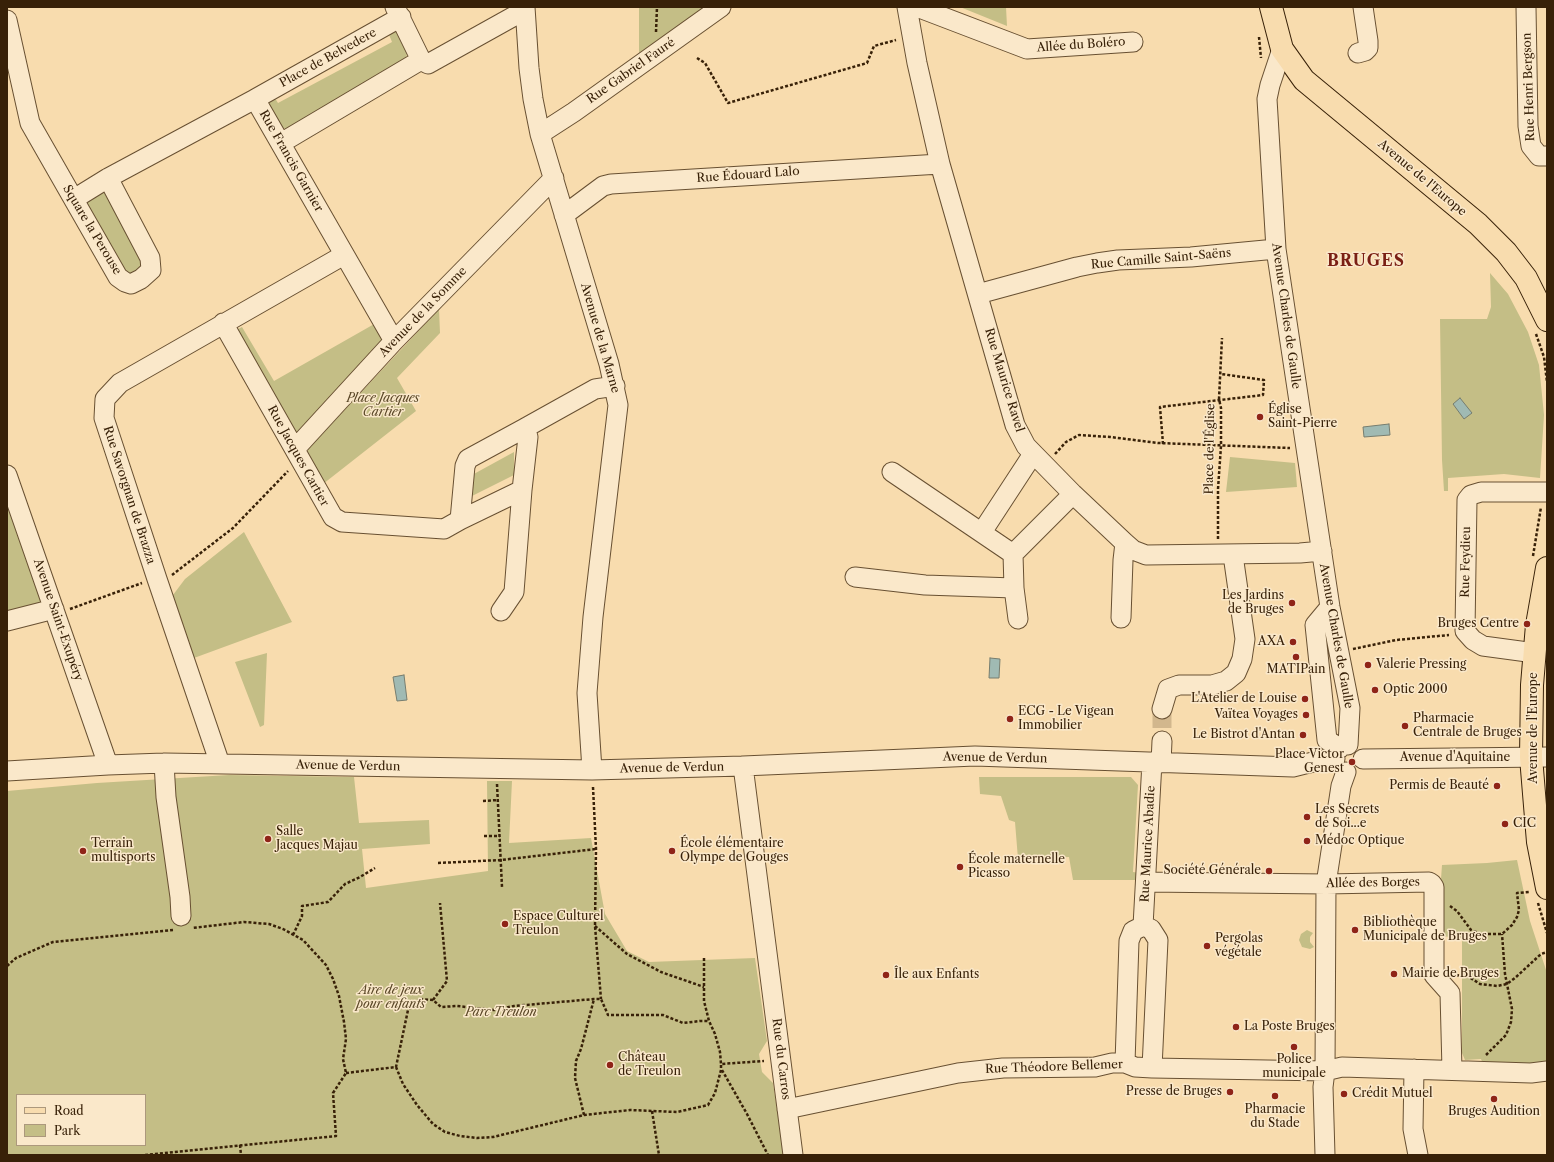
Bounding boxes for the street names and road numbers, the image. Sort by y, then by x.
street label: Place de Belvedere [277,25,379,91]
street label: Rue Henri Bergson [1520,32,1538,142]
street label: Rue Gabriel Fauré [584,35,678,107]
street label: Allée du Boléro [1036,35,1126,55]
street label: Rue Francis Garnier [256,108,326,214]
street label: Avenue de l'Europe [1375,137,1469,219]
street label: Rue Édouard Lalo [696,164,800,186]
street label: Square la Perouse [60,183,124,277]
street label: Avenue Charles de Gaulle [1269,242,1303,390]
street label: Rue Camille Saint-Saëns [1090,246,1232,272]
street label: Avenue de la Somme [376,264,470,360]
street label: Avenue de la Marne [577,281,623,395]
street label: Rue Maurice Ravel [981,326,1027,434]
street label: Rue Jacques Cartier [264,403,332,509]
street label: Place de l'Église [1202,403,1218,495]
street label: Rue Savorgnan de Brazza [100,424,158,566]
street label: Rue Feydieu [1458,526,1474,598]
street label: Avenue Saint-Exupéry [30,557,86,683]
street label: Avenue Charles de Gaulle [1316,562,1356,710]
street label: Avenue de l'Europe [1527,672,1541,784]
street label: Avenue de Verdun [943,750,1047,766]
street label: Avenue d'Aquitaine [1400,751,1510,765]
street label: Avenue de Verdun [296,758,400,774]
street label: Avenue de Verdun [620,760,724,776]
street label: Rue Maurice Abadie [1138,785,1158,903]
street label: Allée des Borges [1326,875,1420,891]
street label: Rue du Carros [769,1017,793,1101]
street label: Rue Théodore Bellemer [985,1057,1123,1077]

